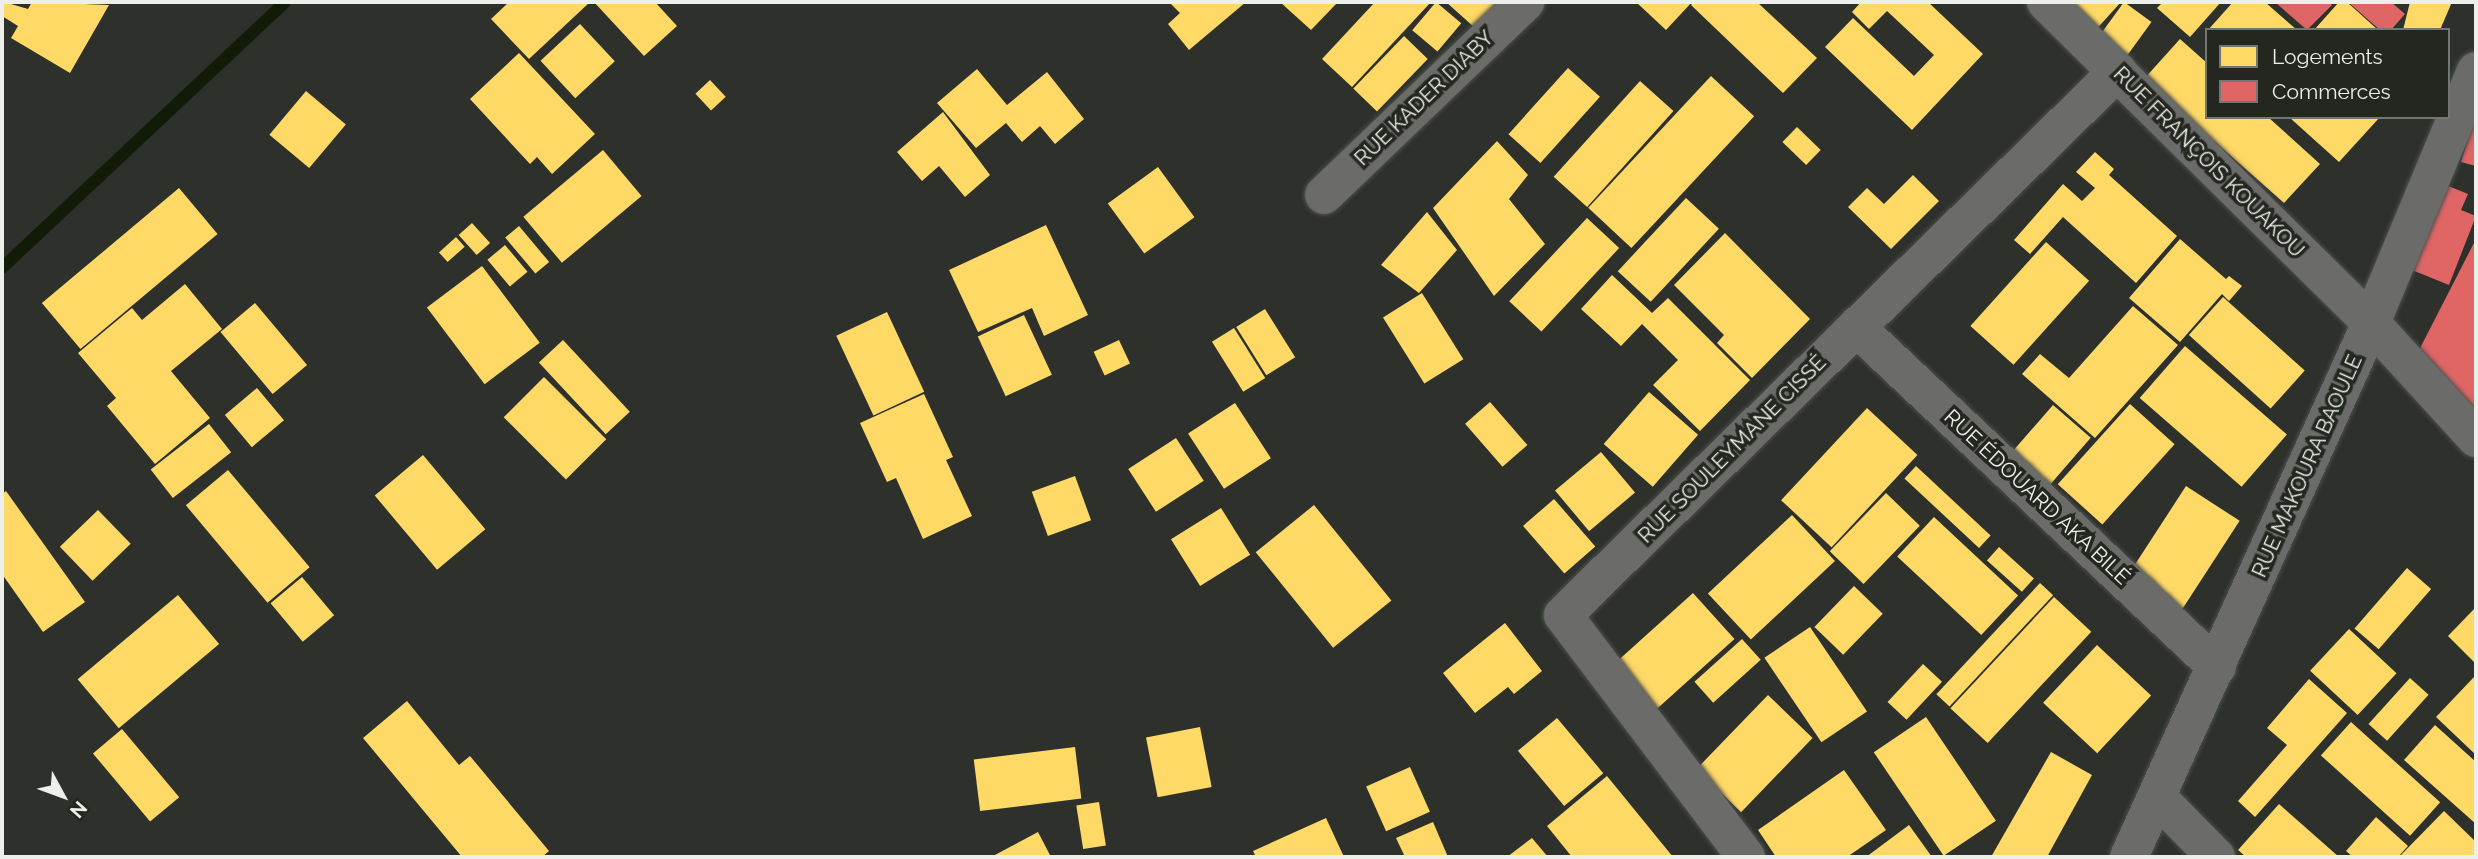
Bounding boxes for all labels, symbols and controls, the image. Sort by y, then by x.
street label: RUE KADER DIABY [1349,25,1499,171]
legend [2205,28,2450,119]
text: Logements [2272,44,2383,69]
street label: RUE FRANÇOIS KOUAKOU [2108,61,2310,263]
text: Commerces [2272,79,2391,104]
street label: RUE SOULEYMANE CISSÉ [1633,350,1831,548]
street label: RUE MAKOURA BAOULE [2246,350,2368,582]
street label: RUE ÉDOUARD AKA BILÉ [1938,404,2136,590]
north arrow [28,761,98,831]
text: N [66,797,92,822]

